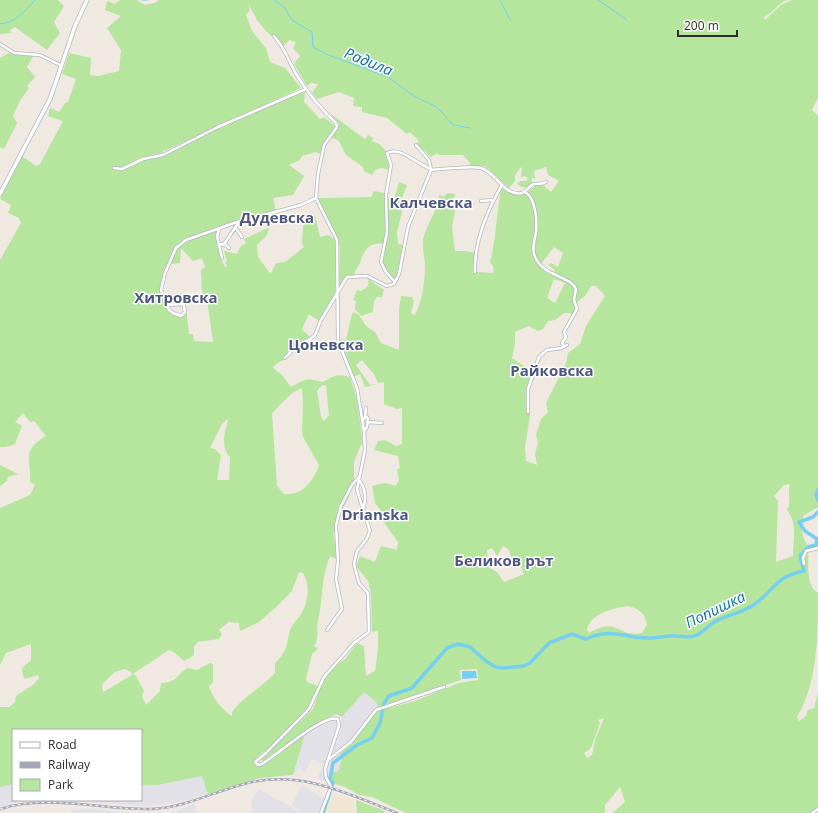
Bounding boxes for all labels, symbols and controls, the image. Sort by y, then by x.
scale bar [678,12,737,38]
text: 200 m [684,17,719,34]
water label: Радила [342,42,397,80]
district label: Калчевска [389,192,473,212]
district label: Дудевска [240,207,314,227]
district label: Хитровска [134,287,218,307]
district label: Цоневска [288,334,364,354]
district label: Райковска [510,360,594,380]
district label: Drianska [341,504,409,524]
district label: Беликов рът [454,550,554,570]
water label: Попишка [682,586,749,632]
legend [12,729,142,801]
text: Road [48,736,77,753]
text: Railway [48,756,91,773]
text: Park [48,776,74,793]

